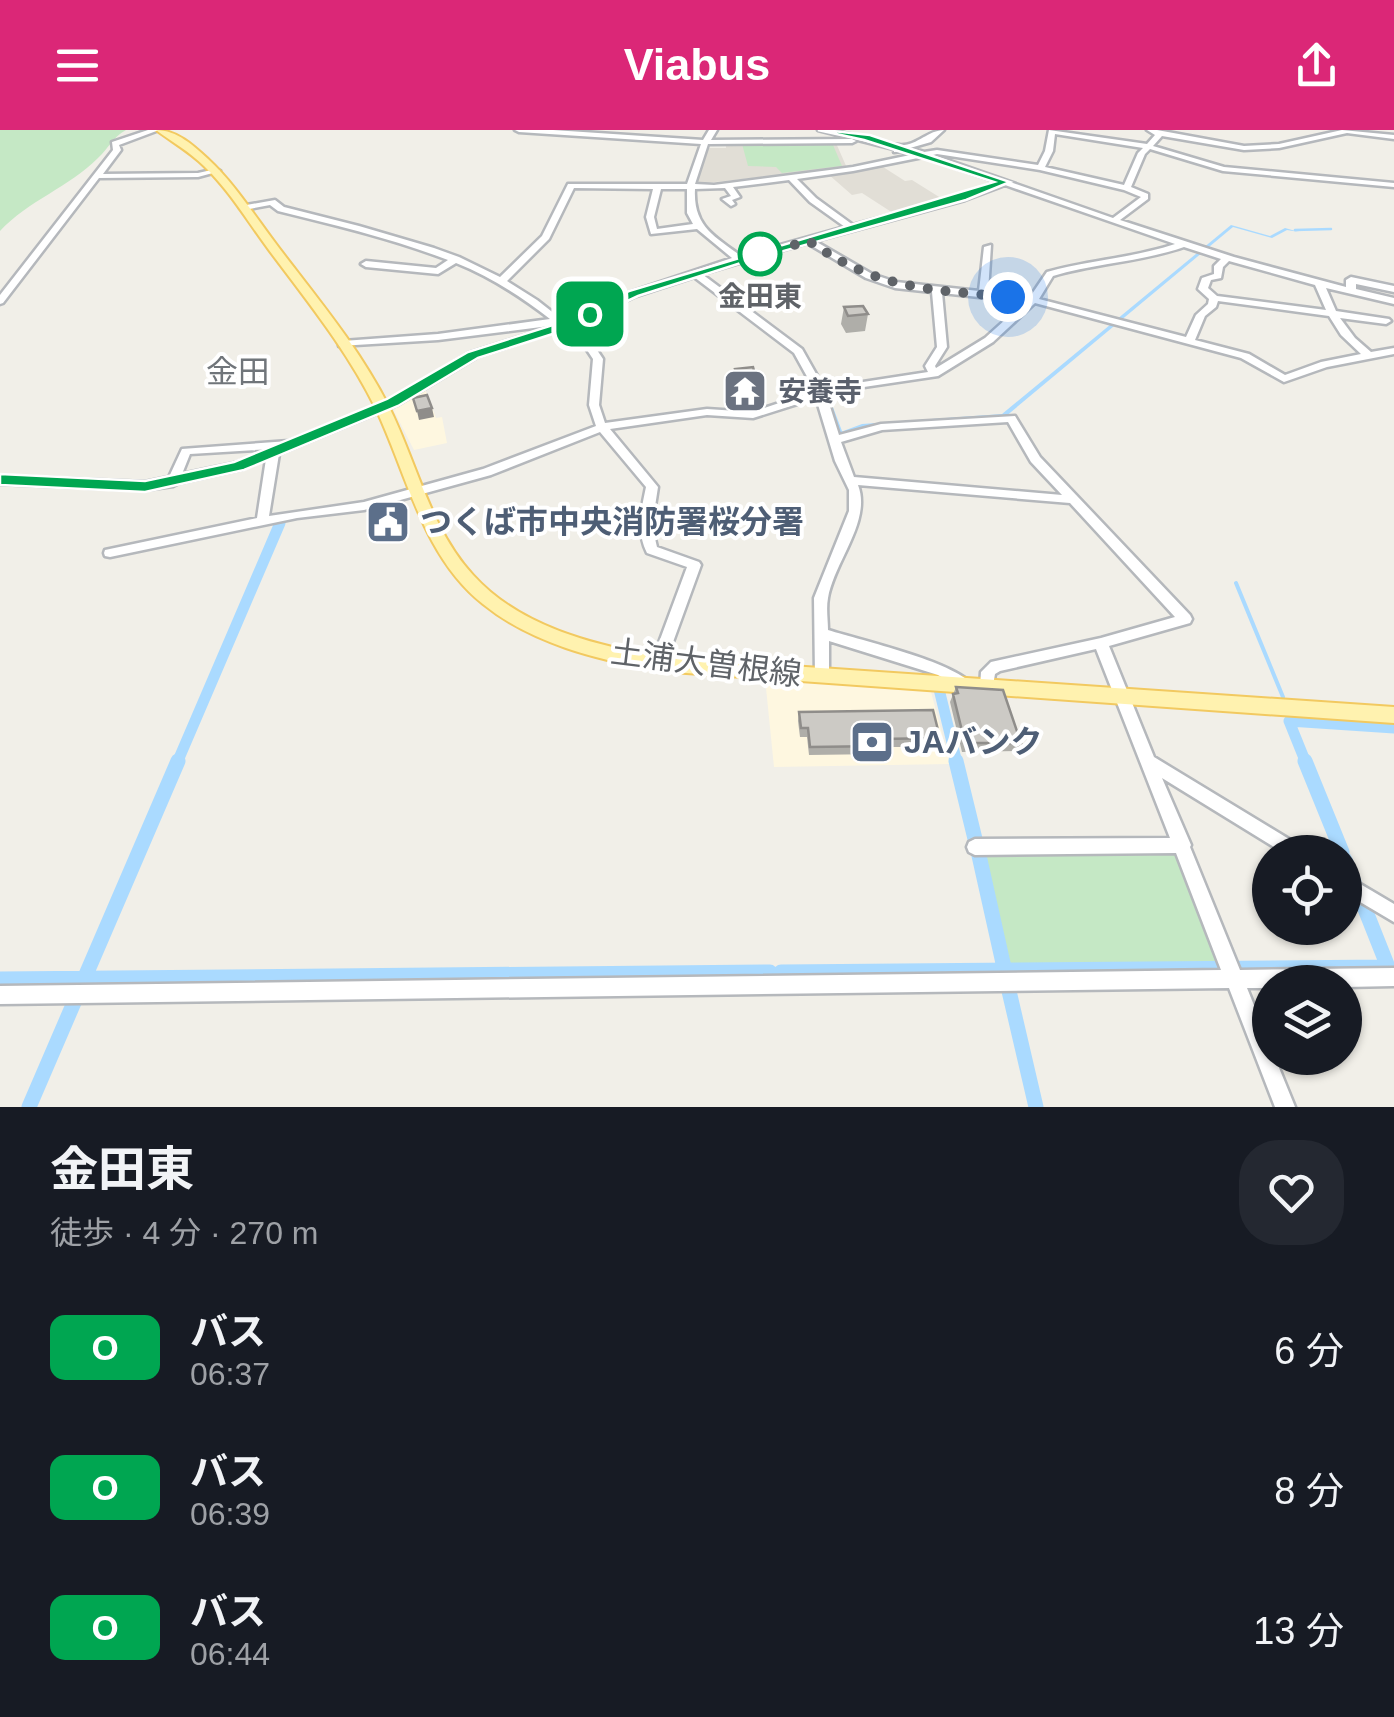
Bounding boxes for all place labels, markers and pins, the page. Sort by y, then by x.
marker: 金田東 [739,233,781,275]
place label: 金田東 [718,281,802,312]
temple icon: 安養寺 [722,368,768,414]
place label: 安養寺 [778,376,862,407]
public building icon: つくば市中央消防署桜分署 [365,499,411,545]
place label: つくば市中央消防署桜分署 [420,504,804,540]
bank icon: JAバンク [849,719,895,765]
place label: JAバンク [904,724,1043,760]

